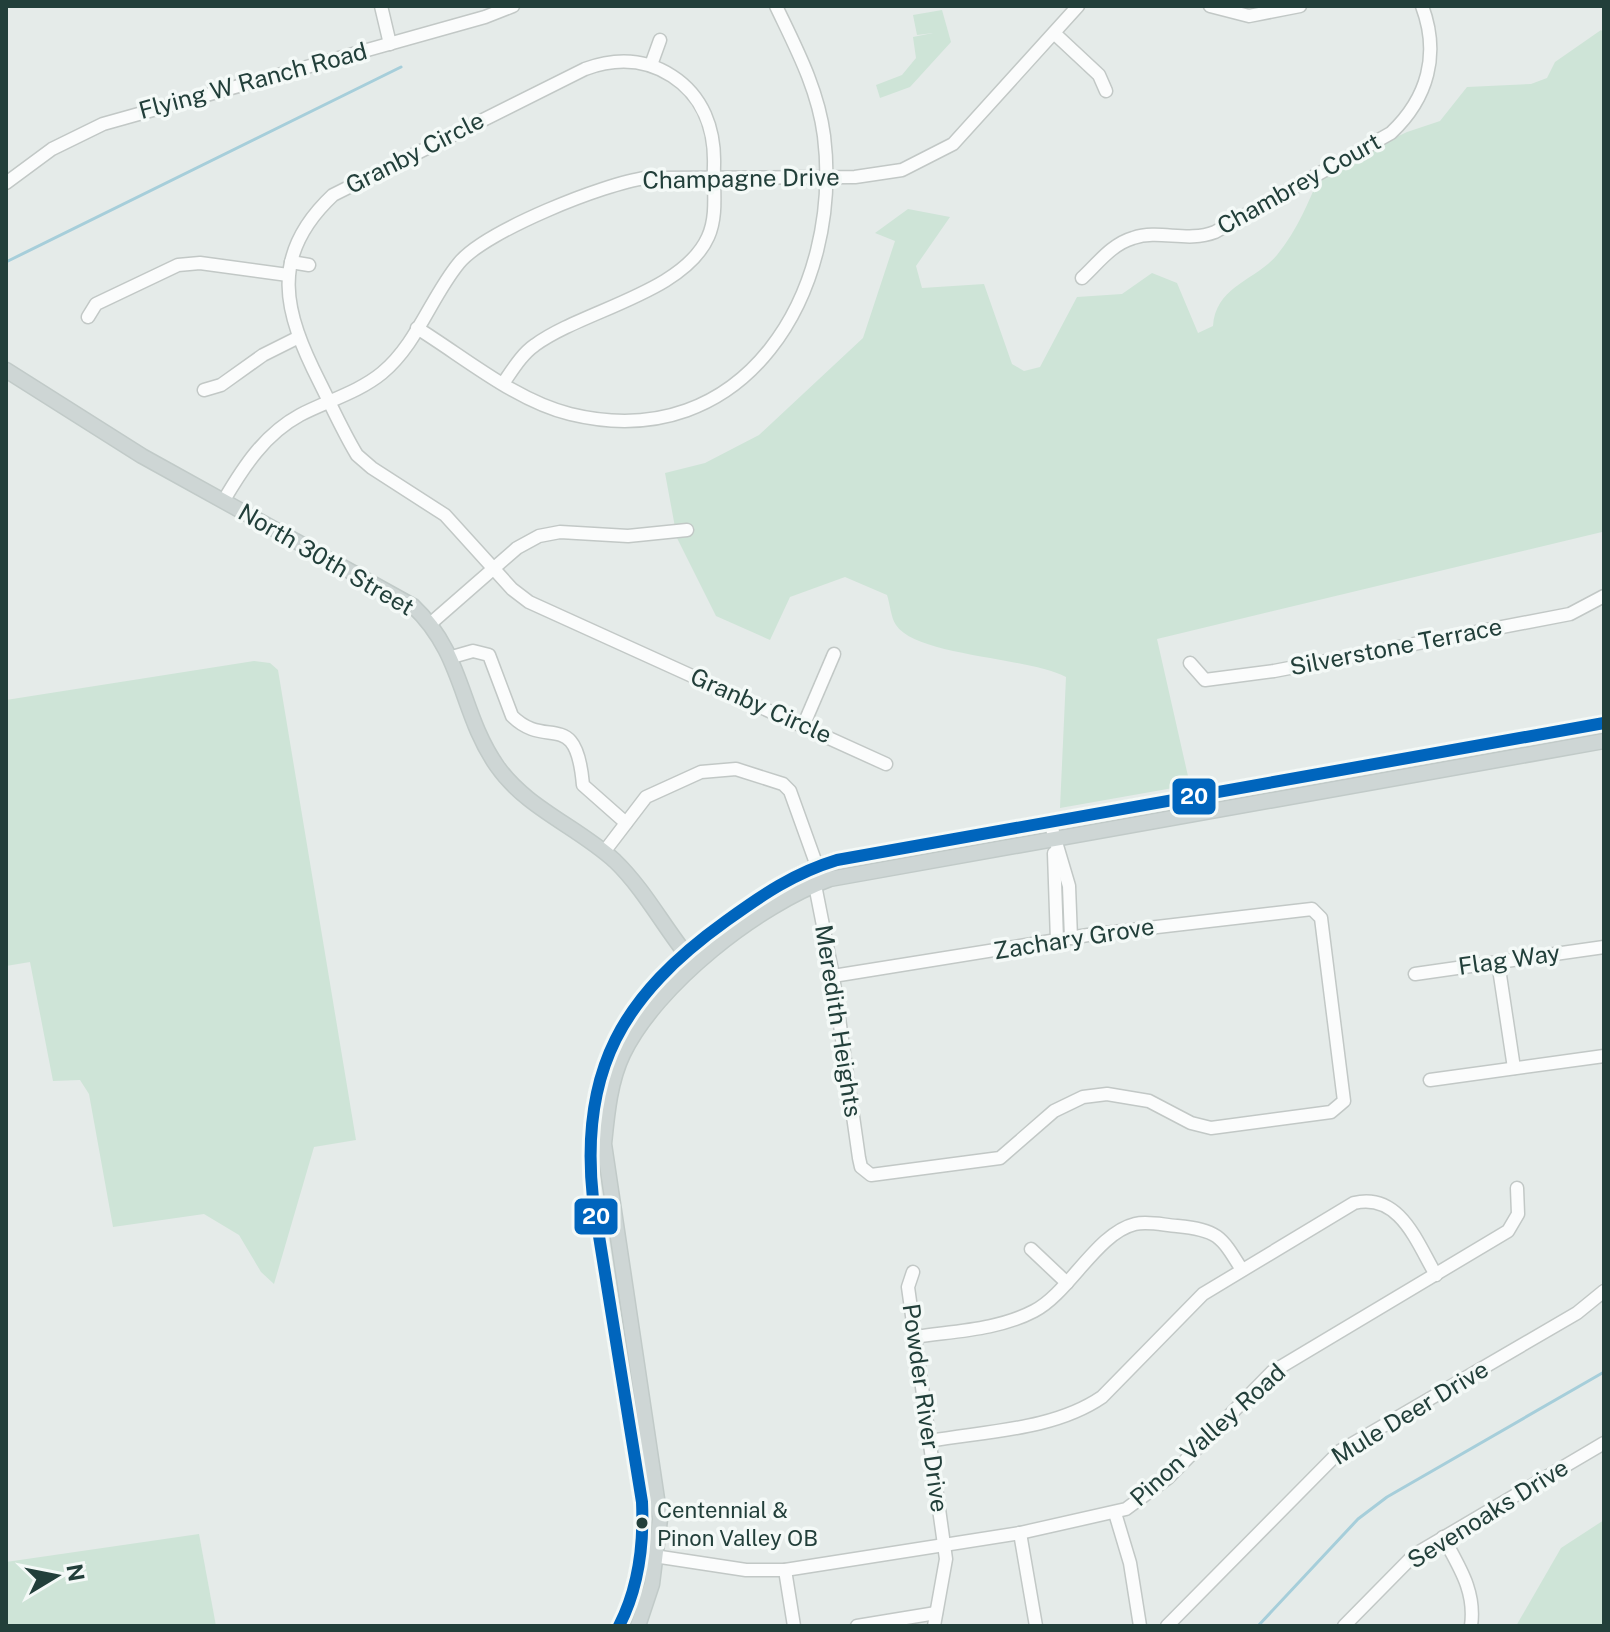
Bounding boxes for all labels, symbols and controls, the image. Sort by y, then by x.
street label: Flying W Ranch Road [135,36,370,124]
street label: Granby Circle [341,105,488,199]
street label: Chambrey Court [1212,127,1385,240]
street label: Champagne Drive [642,162,840,194]
street label: North 30th Street [234,497,419,621]
street label: Silverstone Terrace [1287,612,1504,680]
street label: Granby Circle [687,662,836,749]
line badge: 20 [1171,777,1217,816]
text: 20 [1180,783,1208,809]
street label: Zachary Grove [991,911,1156,965]
street label: Meredith Heights [810,923,868,1119]
street label: Flag Way [1456,938,1562,980]
line badge: 20 [573,1197,619,1236]
text: 20 [582,1203,610,1229]
street label: Powder River Drive [897,1302,954,1514]
street label: Mule Deer Drive [1326,1354,1493,1470]
street label: Pinon Valley Road [1124,1357,1291,1511]
street label: Sevenoaks Drive [1402,1453,1573,1574]
place label: Centennial & Pinon Valley OB [657,1497,818,1551]
marker: Centennial & Pinon Valley OB [634,1515,650,1531]
north arrow [16,1536,96,1616]
text: N [61,1562,90,1583]

